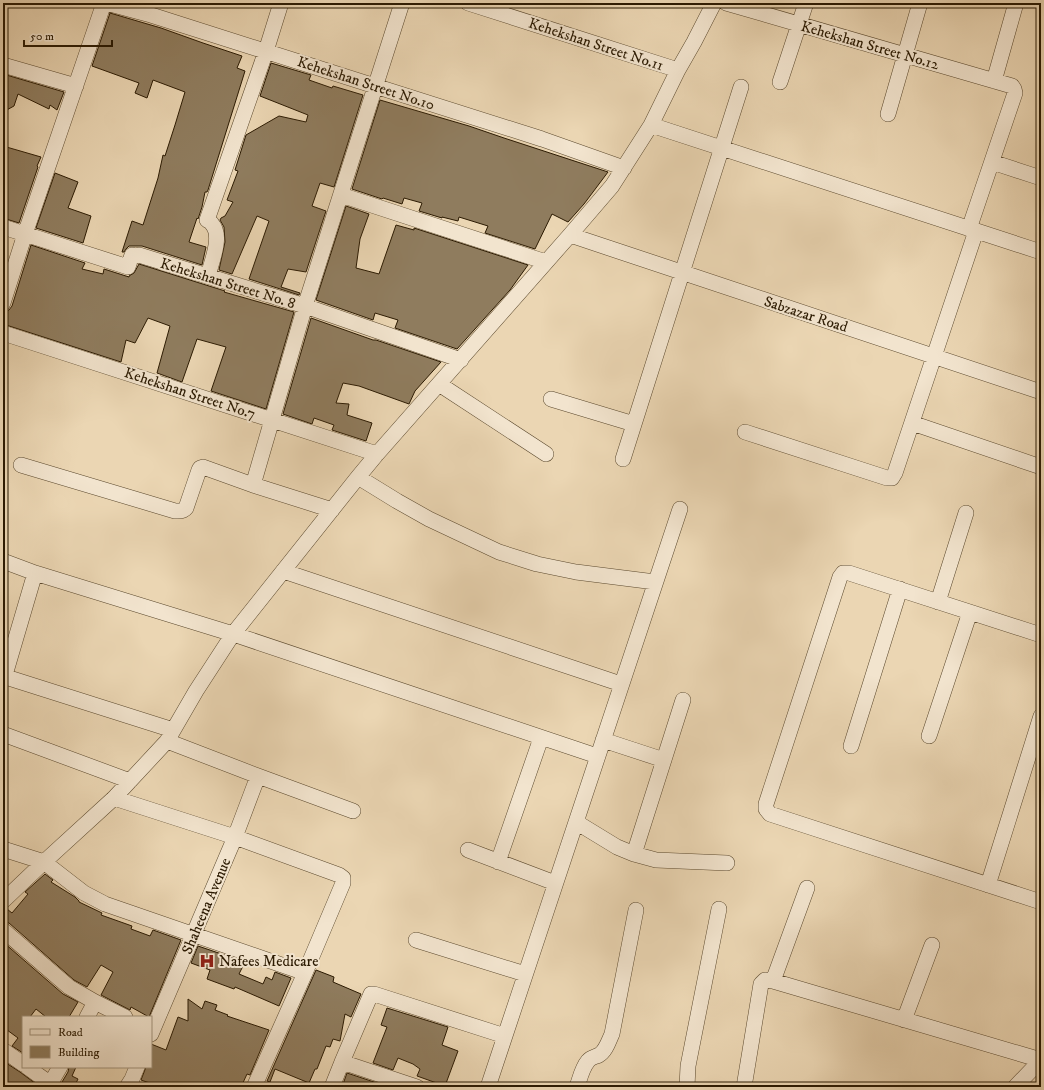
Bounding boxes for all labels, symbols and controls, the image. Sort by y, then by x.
street label: Kehekshan Street No.11 [526,14,666,75]
street label: Kehekshan Street No.12 [799,17,942,74]
scale bar [24,22,112,48]
text: 50 m [30,29,54,44]
street label: Kehekshan Street No.10 [295,52,437,115]
street label: Kehekshan Street No. 8 [158,254,298,313]
street label: Sabzazar Road [762,292,851,337]
street label: Kehekshan Street No.7 [122,363,258,424]
street label: Shaheena Avenue [178,855,235,957]
hospital icon: Nafees Medicare [198,952,216,970]
place label: Nafees Medicare [219,952,318,971]
legend [22,1016,152,1068]
text: Road [58,1025,83,1040]
text: Building [58,1045,99,1060]

